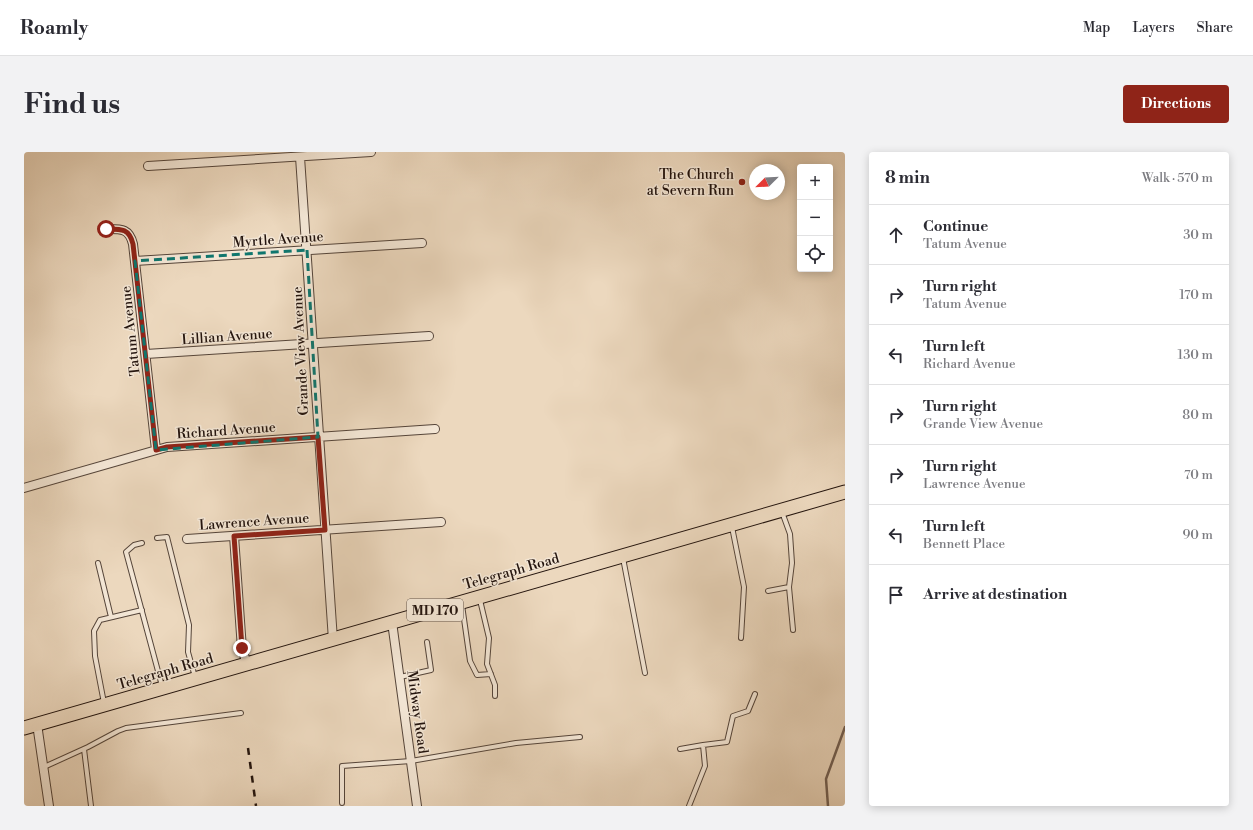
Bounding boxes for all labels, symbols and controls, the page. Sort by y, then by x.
text: Roamly [20,16,88,40]
text: Map [1083,19,1110,37]
text: Layers [1132,19,1175,37]
text: Share [1197,19,1233,37]
button: Directions [1123,85,1229,123]
text: Find us [24,87,120,122]
north arrow [749,164,785,200]
map controls [797,164,833,272]
button: + [797,164,833,200]
place label: The Church at Severn Run [647,166,735,200]
text: 8 min [885,167,930,189]
text: Walk · 570 m [1142,170,1213,186]
marker: The Church at Severn Run [737,177,747,187]
button: − [797,200,833,236]
text: Continue [923,217,988,236]
route start [97,220,115,238]
icon: ahead [885,224,907,246]
text: 30 m [1183,227,1213,243]
street label: Myrtle Avenue [232,228,324,252]
button: locate [797,236,833,272]
text: Tatum Avenue [923,236,1007,252]
text: Turn right [923,277,997,296]
icon: right [885,284,907,306]
street label: Tatum Avenue [117,285,145,377]
street label: Grande View Avenue [289,286,313,416]
text: 170 m [1179,287,1213,303]
text: Tatum Avenue [923,296,1007,312]
street label: Lillian Avenue [181,325,273,349]
text: Turn left [923,337,985,356]
icon: left [885,344,907,366]
text: 130 m [1178,347,1213,363]
text: Richard Avenue [923,356,1015,372]
text: Turn right [923,397,997,416]
icon: right [885,404,907,426]
text: 80 m [1182,407,1213,423]
text: Grande View Avenue [923,416,1043,432]
street label: Richard Avenue [176,419,276,443]
text: Turn right [923,457,997,476]
icon: right [885,464,907,486]
text: 70 m [1184,467,1213,483]
text: Lawrence Avenue [923,476,1026,492]
street label: Lawrence Avenue [198,509,310,535]
text: Turn left [923,517,985,536]
icon: left [885,524,907,546]
text: 90 m [1182,527,1213,543]
text: Bennett Place [923,536,1005,552]
street label: Telegraph Road [461,550,562,594]
icon: arrive [885,584,907,606]
text: Arrive at destination [923,585,1067,604]
road number: MD 170 [407,599,463,621]
route end [233,639,251,657]
street label: Telegraph Road [115,650,216,694]
street label: Midway Road [402,669,432,755]

